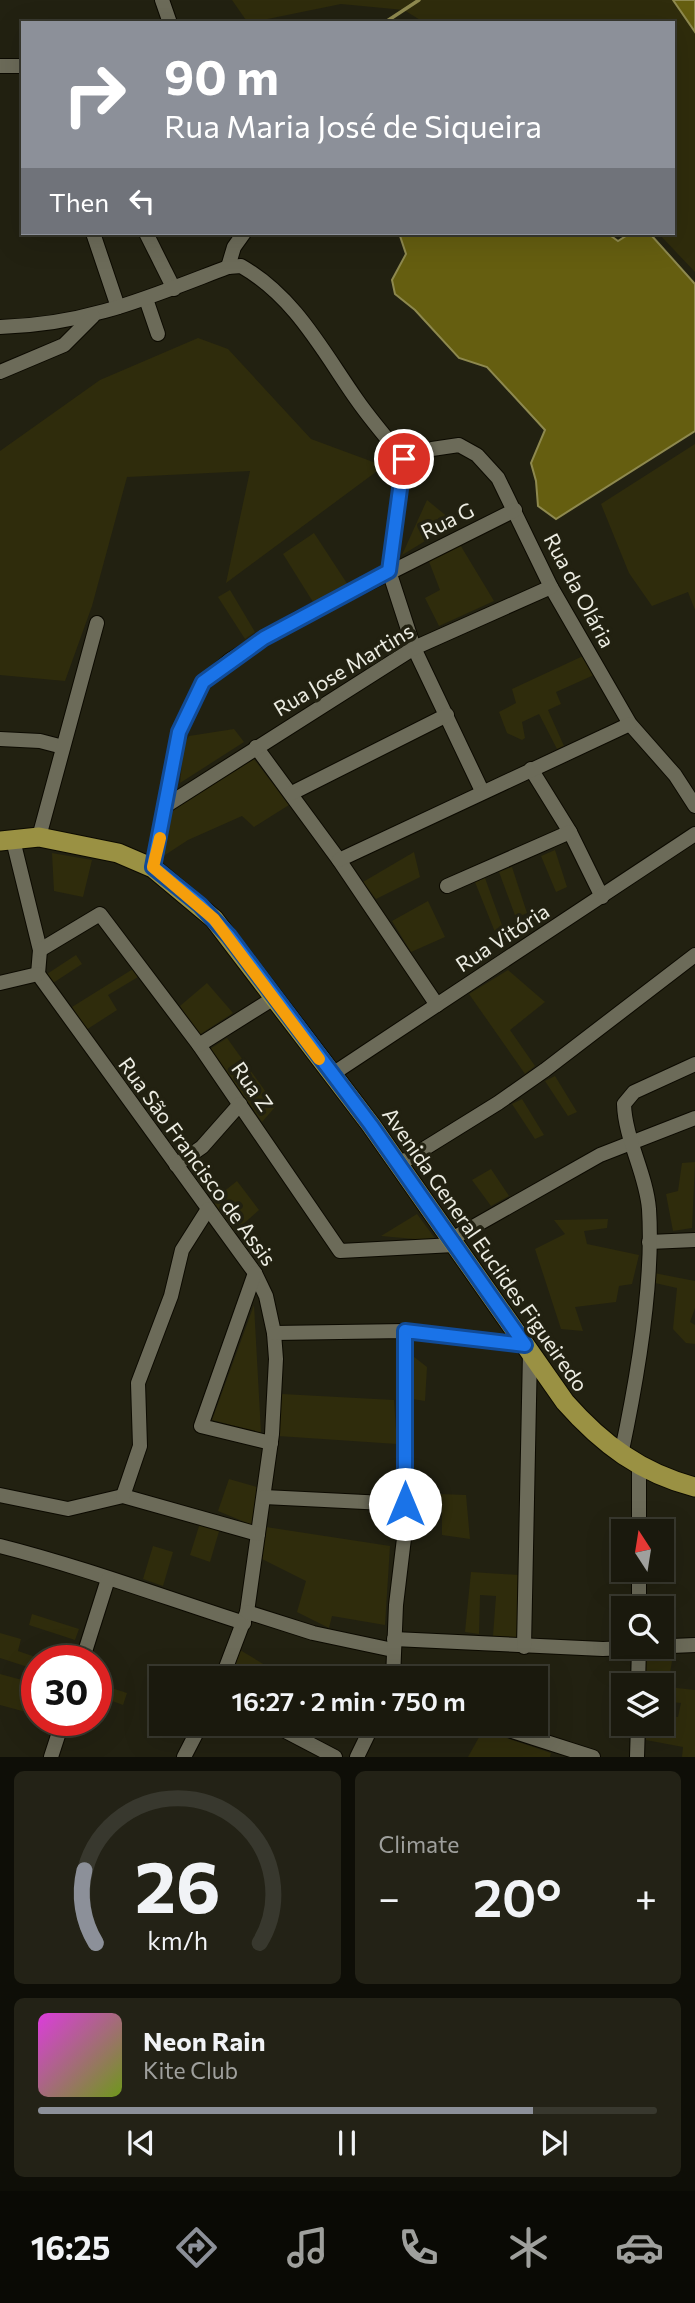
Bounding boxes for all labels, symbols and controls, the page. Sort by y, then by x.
text: 90 m [164,45,279,105]
icon: right [49,49,140,140]
text: Rua Maria José de Siqueira [164,105,542,145]
icon: left [123,182,161,220]
text: Then [49,186,109,217]
pin [374,429,434,489]
icon: arrive [385,440,423,478]
street label: Rua G [416,496,478,544]
street label: Rua da Olária [539,529,621,651]
street label: Rua Jose Martins [269,617,417,721]
street label: Rua Vitória [451,898,553,976]
street label: Rua São Francisco de Assis [114,1052,282,1270]
street label: Rua Z [227,1056,279,1116]
street label: Avenida General Euclides Figueiredo [378,1102,594,1396]
position arrow [368,1467,442,1541]
north arrow [611,1519,674,1582]
map controls [611,1519,674,1736]
button: search [611,1596,674,1659]
speed limit sign: 30 [21,1645,112,1736]
button: layers [611,1673,674,1736]
text: 16:27 · 2 min · 750 m [231,1685,466,1716]
text: Climate [379,1830,460,1858]
text: 26 [134,1840,220,1929]
text: 20° [473,1864,562,1928]
text: − [379,1873,400,1920]
text: + [635,1873,657,1920]
text: km/h [147,1925,208,1955]
text: Neon Rain [143,2025,266,2056]
text: Kite Club [143,2056,238,2084]
icon: previous [122,2124,160,2162]
icon: pause [328,2124,366,2162]
icon: next [535,2124,573,2162]
icon: directions [172,2223,221,2272]
icon: music [283,2223,332,2272]
icon: phone [394,2223,443,2272]
icon: climate [504,2223,553,2272]
icon: car [615,2223,664,2272]
text: 16:25 [31,2227,110,2267]

